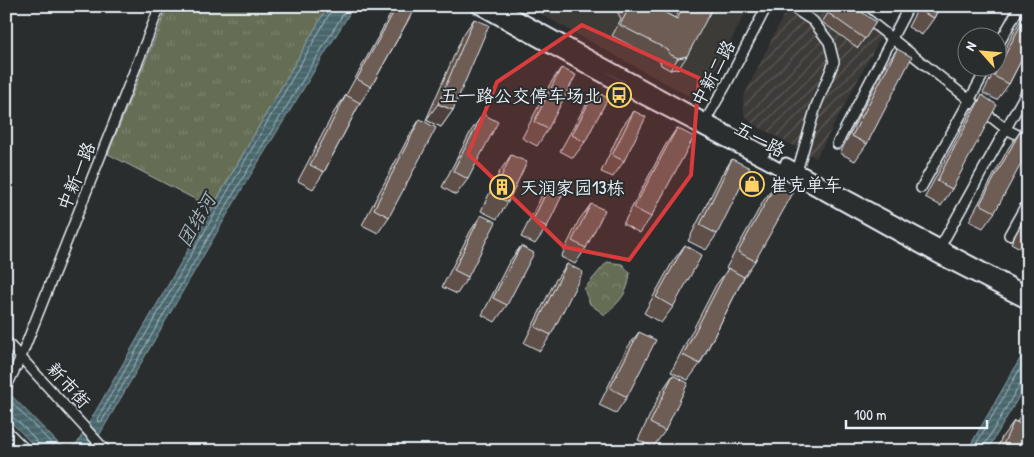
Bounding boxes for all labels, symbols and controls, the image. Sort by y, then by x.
north arrow [956,28,1006,78]
street label: 中新二路 [685,35,741,111]
text: N [960,38,980,54]
bus stop icon: 五一路公交停车场北 [606,82,632,108]
place label: 五一路公交停车场北 [440,83,602,108]
street label: 五一路 [730,115,790,163]
street label: 中新一路 [51,138,101,214]
shop icon: 崔克单车 [739,171,765,197]
place label: 崔克单车 [770,172,842,197]
building icon: 天润家园13栋 [489,174,515,200]
place label: 天润家园13栋 [520,175,625,200]
water label: 团结河 [170,186,223,251]
street label: 新市街 [42,357,96,413]
scale bar [846,397,988,429]
text: 100 m [854,404,887,425]

